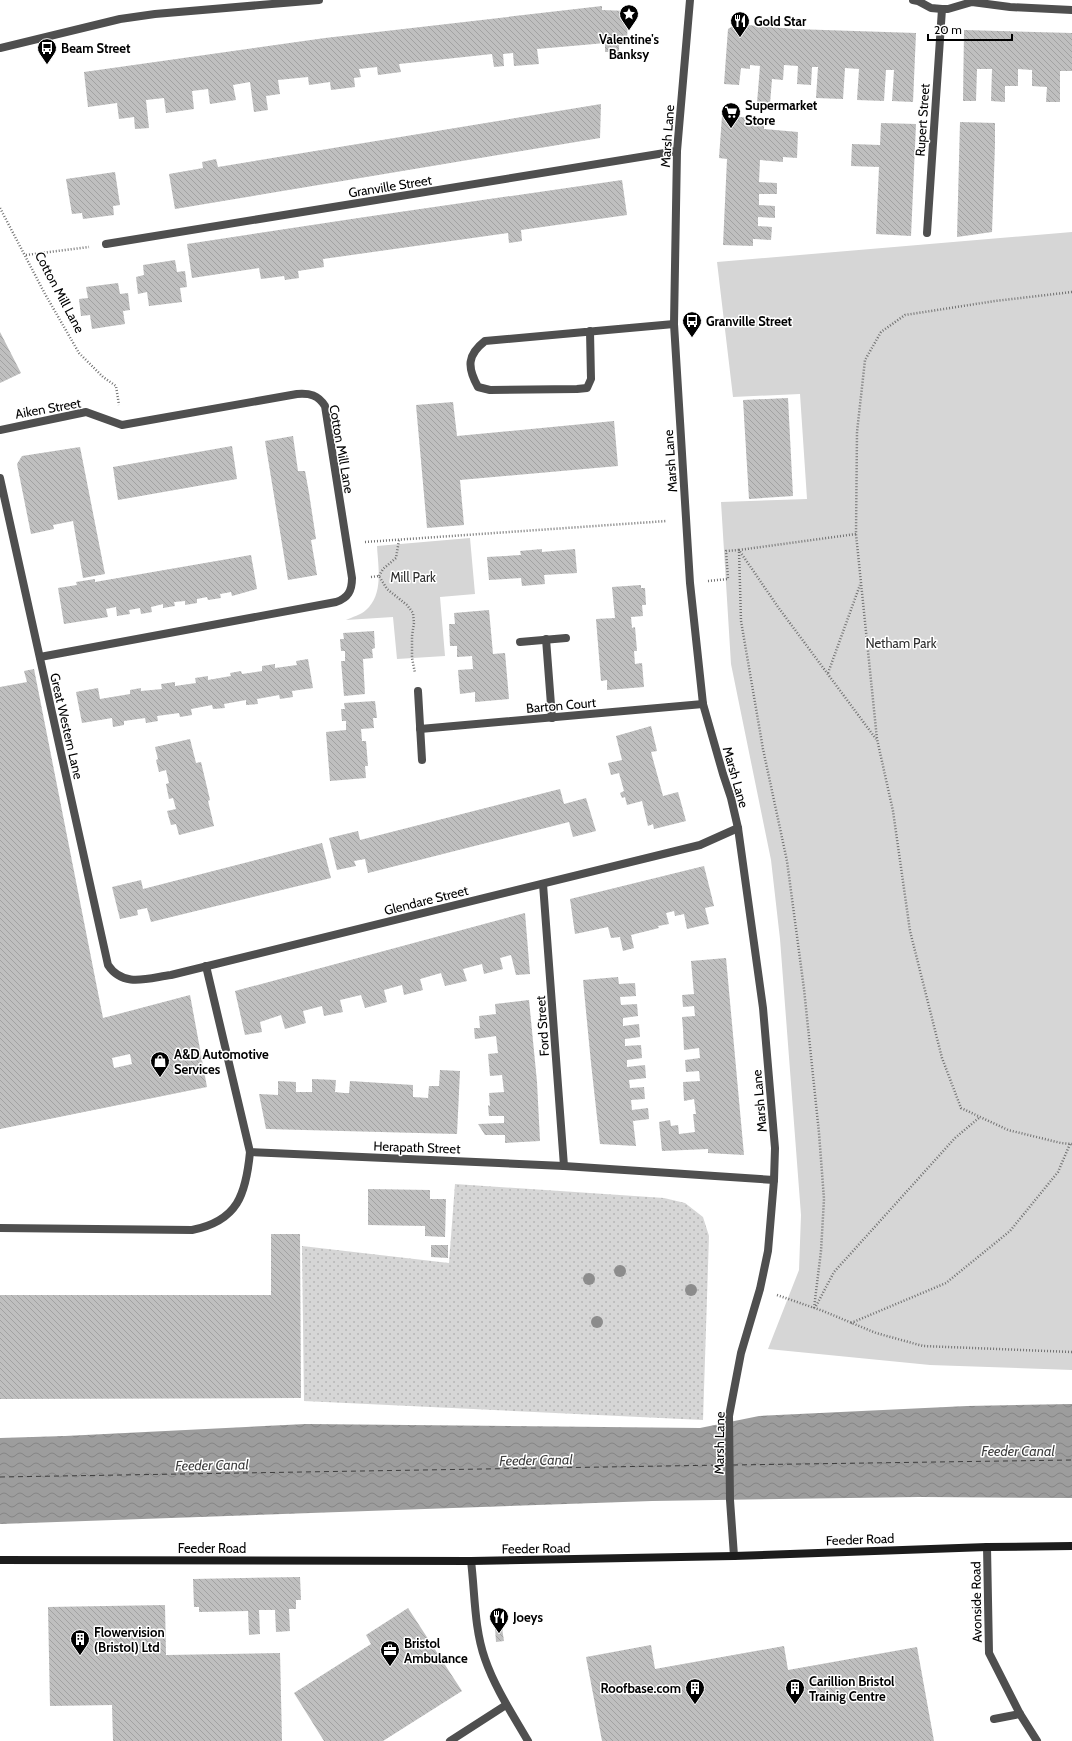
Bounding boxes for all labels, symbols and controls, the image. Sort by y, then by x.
place icon: Valentine's Banksy [618,3,640,31]
restaurant icon: Gold Star [729,10,751,38]
place label: Gold Star [754,13,807,29]
scale bar [928,16,1012,42]
text: 20 m [934,22,962,37]
place label: Valentine's Banksy [599,31,660,62]
bus stop icon: Beam Street [36,37,58,65]
place label: Beam Street [61,40,131,56]
street label: Rupert Street [911,82,933,157]
place label: Supermarket Store [745,97,818,128]
supermarket icon: Supermarket Store [720,101,742,129]
street label: Marsh Lane [657,104,677,168]
street label: Granville Street [347,171,433,200]
street label: Cotton Mill Lane [32,249,88,336]
bus stop icon: Granville Street [681,310,703,338]
place label: Granville Street [706,313,793,329]
street label: Aiken Street [14,394,83,422]
street label: Cotton Mill Lane [326,403,358,495]
street label: Marsh Lane [660,429,680,493]
park label: Mill Park [390,569,436,585]
park label: Netham Park [865,635,937,651]
street label: Great Western Lane [47,671,87,781]
street label: Barton Court [525,694,597,716]
street label: Marsh Lane [720,745,752,810]
street label: Glendare Street [382,882,470,918]
street label: Ford Street [532,994,552,1057]
place label: A&D Automotive Services [174,1046,269,1077]
shop icon: A&D Automotive Services [149,1050,171,1078]
street label: Marsh Lane [748,1069,770,1133]
street label: Herapath Street [373,1137,461,1157]
street label: Marsh Lane [710,1411,728,1475]
water label: Feeder Canal [981,1442,1055,1460]
water label: Feeder Canal [499,1450,574,1470]
water label: Feeder Canal [175,1455,250,1475]
street label: Feeder Road [825,1530,895,1548]
street label: Feeder Road [502,1539,570,1557]
street label: Feeder Road [178,1540,246,1556]
street label: Avonside Road [967,1561,985,1643]
restaurant icon: Joeys [488,1606,510,1634]
place label: Joeys [512,1609,543,1625]
place label: Flowervision (Bristol) Ltd [94,1624,165,1655]
building icon: Flowervision (Bristol) Ltd [69,1628,91,1656]
place label: Bristol Ambulance [404,1635,468,1666]
office icon: Bristol Ambulance [379,1639,401,1667]
place label: Carillion Bristol Trainig Centre [809,1673,895,1704]
building icon: Roofbase.com [684,1677,706,1705]
building icon: Carillion Bristol Trainig Centre [784,1677,806,1705]
place label: Roofbase.com [600,1680,681,1696]

